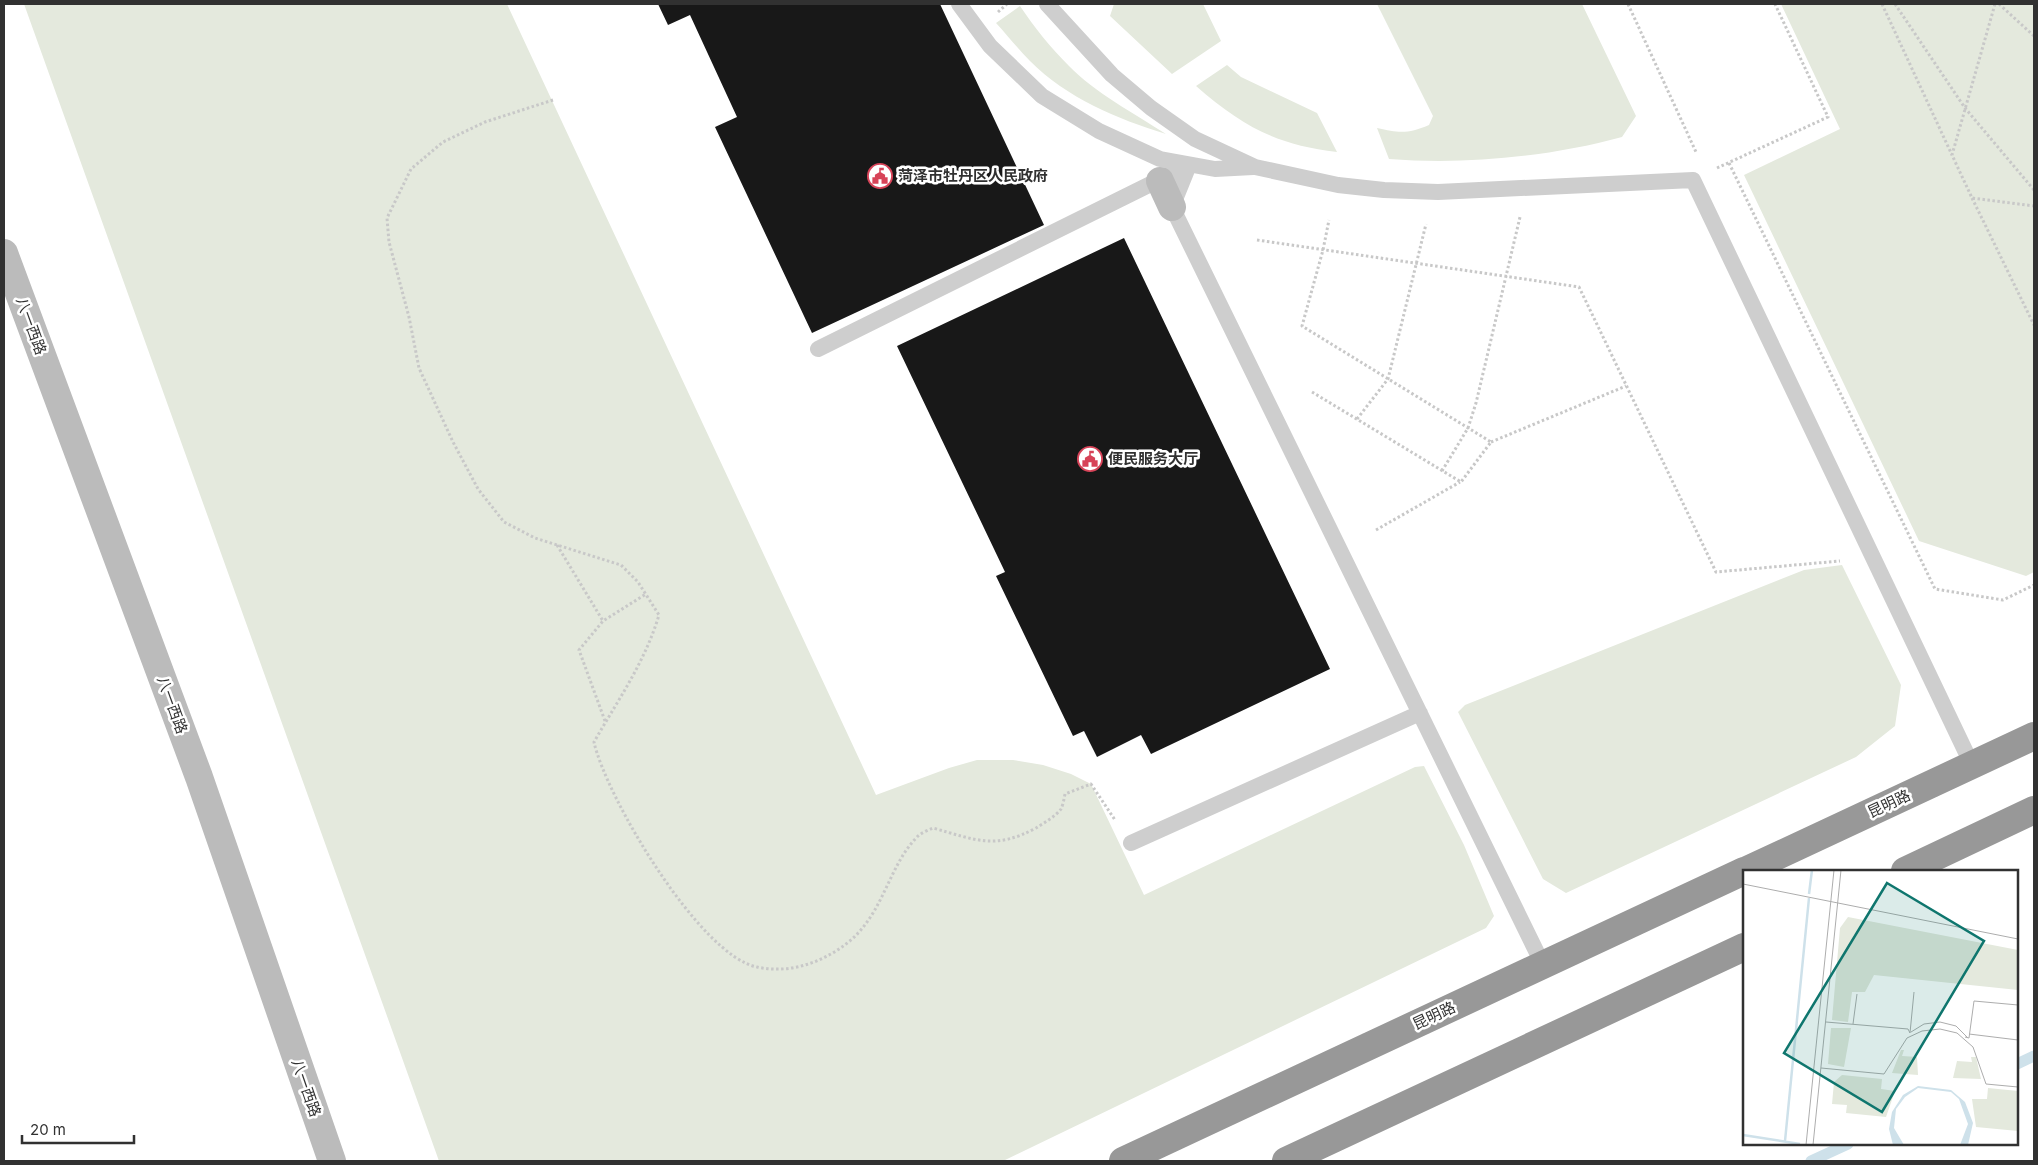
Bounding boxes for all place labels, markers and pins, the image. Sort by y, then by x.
public building icon: 菏泽市牡丹区人民政府 [867,163,893,189]
place label: 菏泽市牡丹区人民政府 [898,166,1048,185]
public building icon: 便民服务大厅 [1077,446,1103,472]
place label: 便民服务大厅 [1108,449,1198,468]

